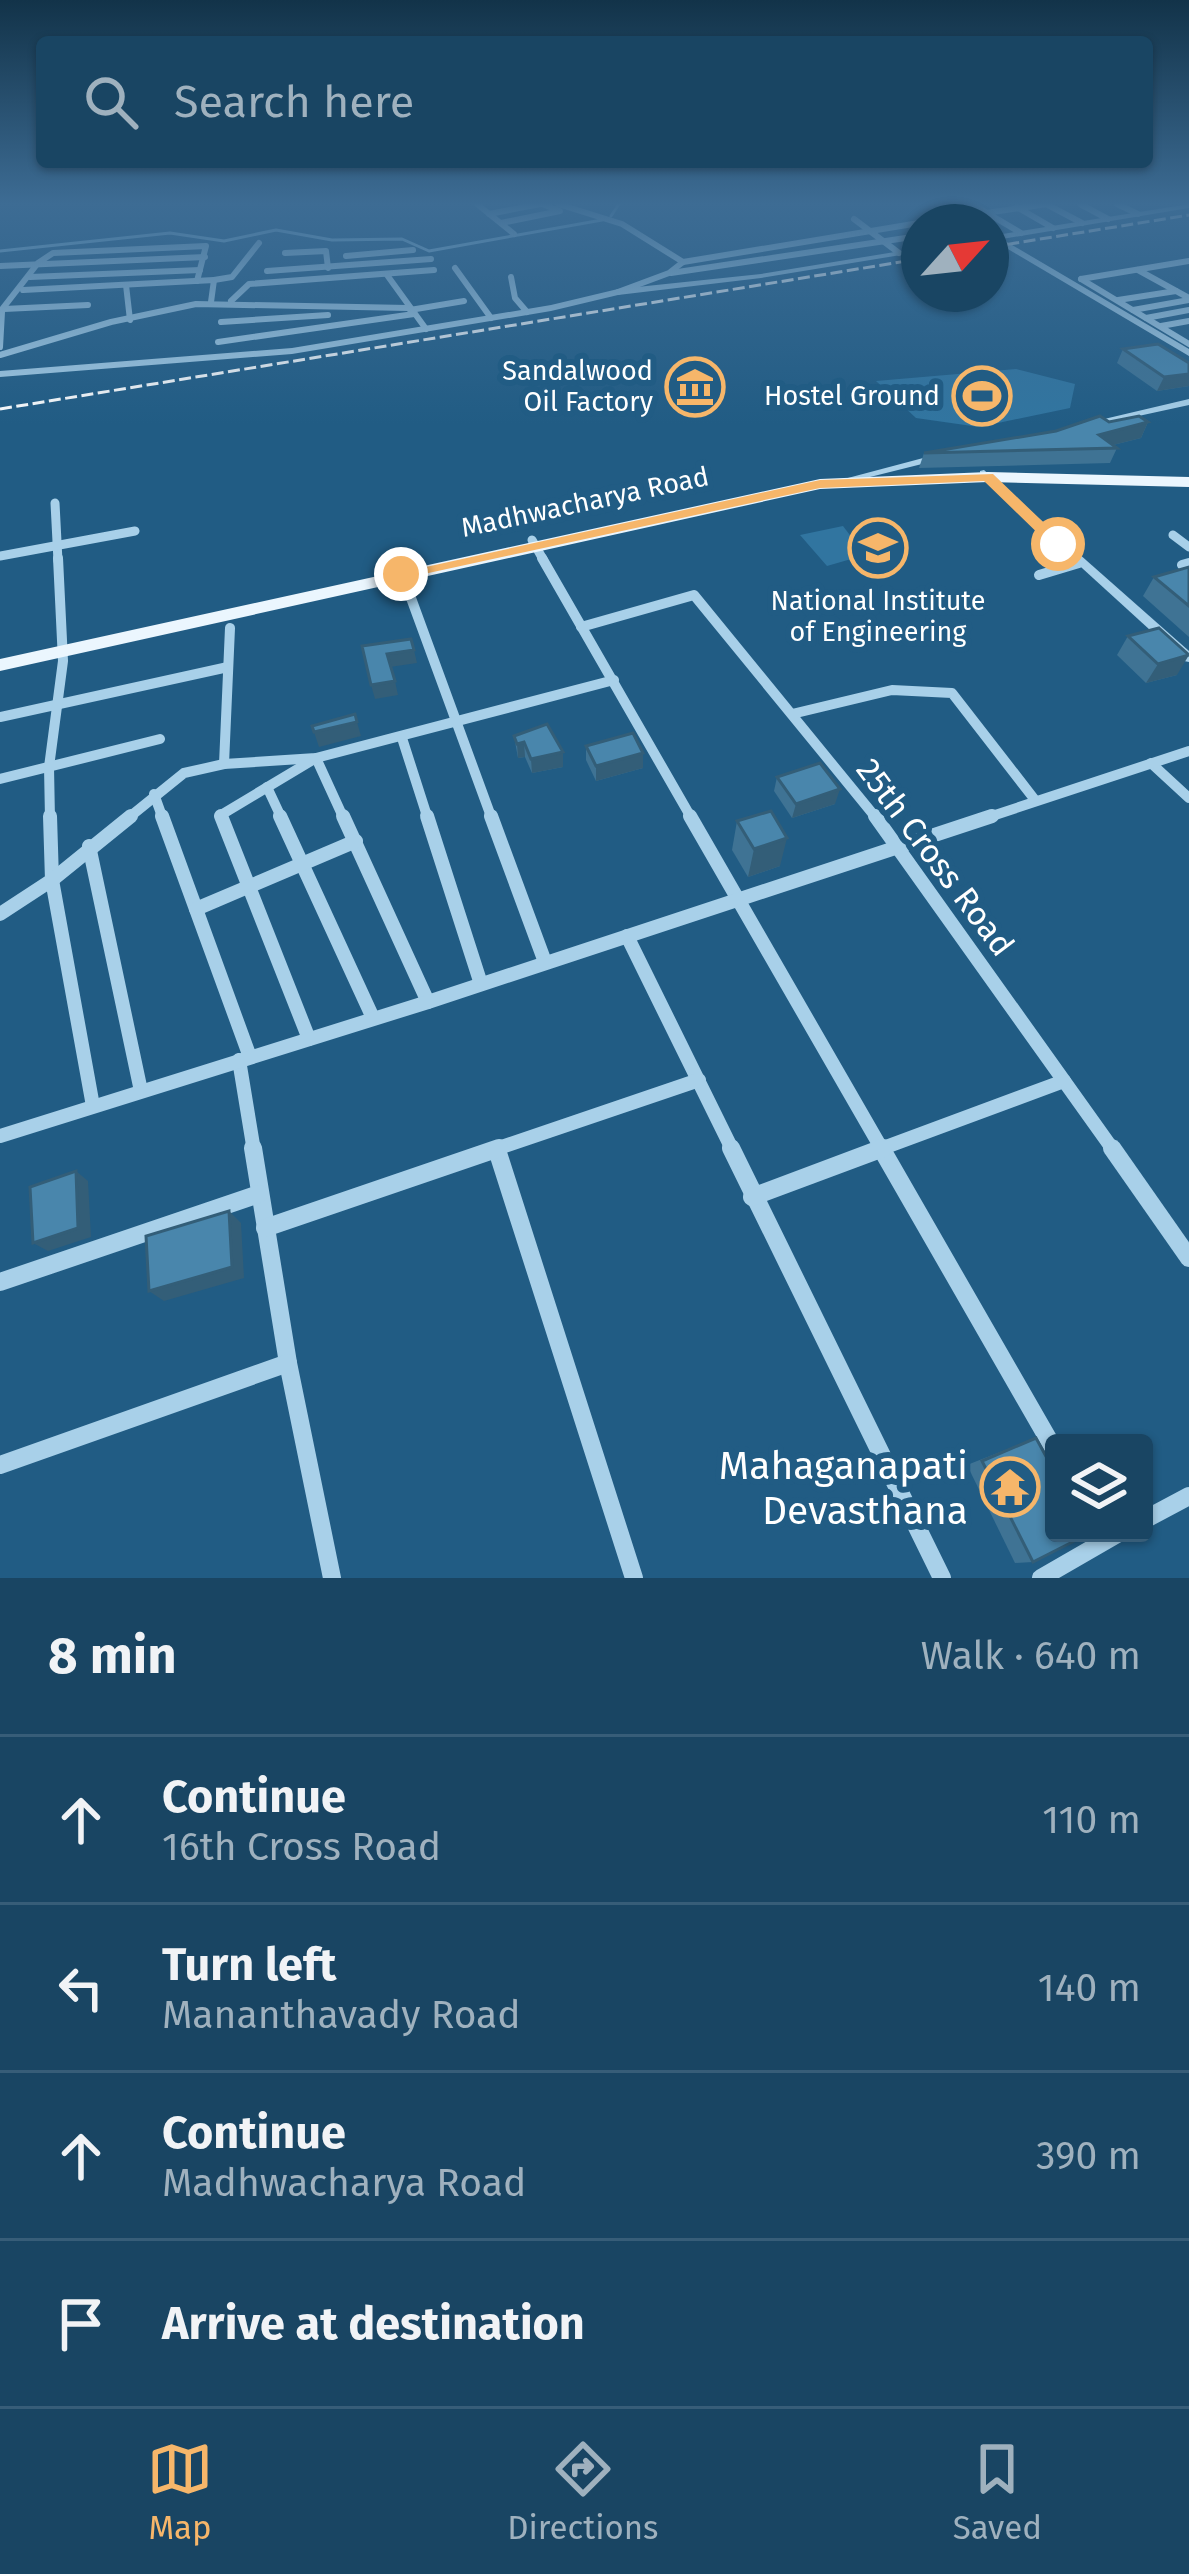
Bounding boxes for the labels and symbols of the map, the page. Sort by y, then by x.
north arrow [901,204,1009,312]
place label: Sandalwood Oil Factory [502,355,654,418]
museum icon: Sandalwood Oil Factory [664,356,726,418]
sports icon: Hostel Ground [951,365,1013,427]
place label: Hostel Ground [764,380,940,412]
street label: Madhwacharya Road [458,460,712,544]
school or university icon: National Institute of Engineering [847,517,909,579]
route start [1031,517,1085,571]
route end [374,547,428,601]
place label: National Institute of Engineering [771,585,985,648]
street label: 25th Cross Road [848,751,1022,964]
place label: Mahaganapati Devasthana [719,1443,968,1534]
temple icon: Mahaganapati Devasthana [979,1456,1041,1518]

